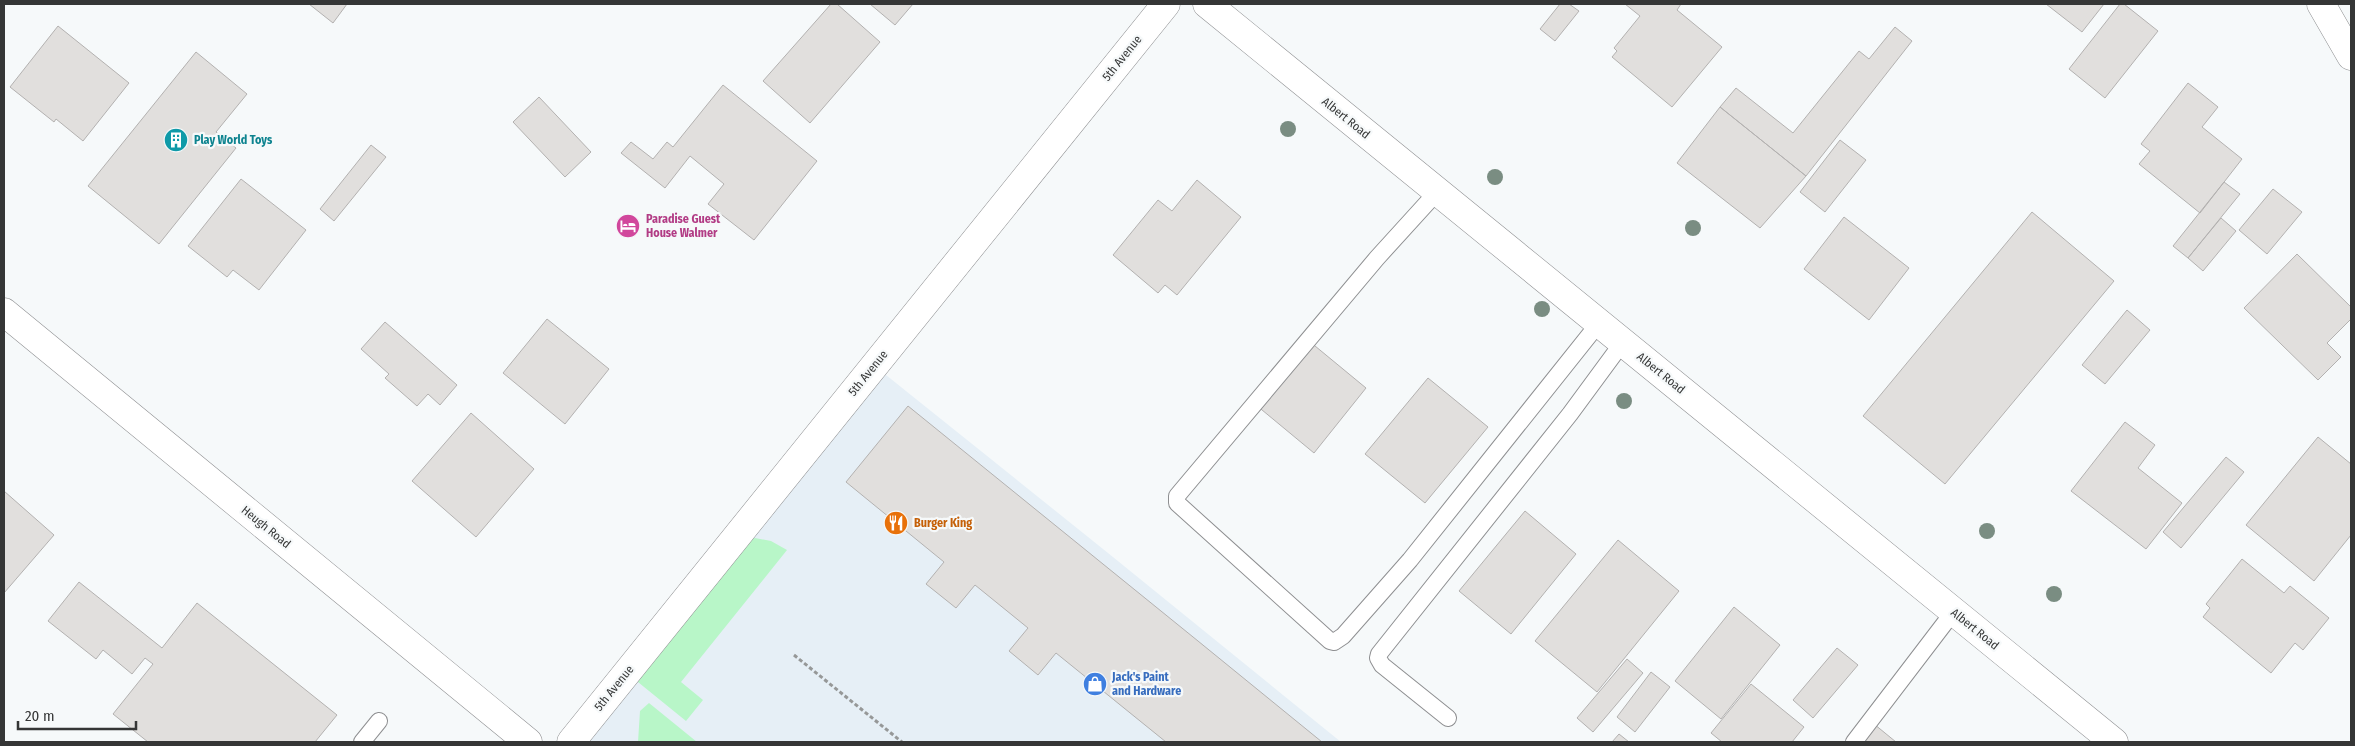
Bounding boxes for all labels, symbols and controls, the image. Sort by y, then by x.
street label: 5th Avenue [1099,32,1145,84]
street label: Albert Road [1319,94,1373,142]
building icon: Play World Toys [163,127,189,153]
place label: Play World Toys [194,133,273,147]
place label: Paradise Guest House Walmer [646,212,721,240]
hotel icon: Paradise Guest House Walmer [615,213,641,239]
street label: 5th Avenue [845,347,891,399]
street label: Albert Road [1634,349,1688,397]
street label: Heugh Road [239,503,293,551]
restaurant icon: Burger King [883,510,909,536]
place label: Burger King [914,516,972,530]
street label: Albert Road [1948,605,2002,653]
street label: 5th Avenue [591,662,637,714]
place label: Jack's Paint and Hardware [1111,670,1181,698]
shop icon: Jack's Paint and Hardware [1082,671,1108,697]
scale bar [18,698,135,730]
text: 20 m [25,707,55,725]

